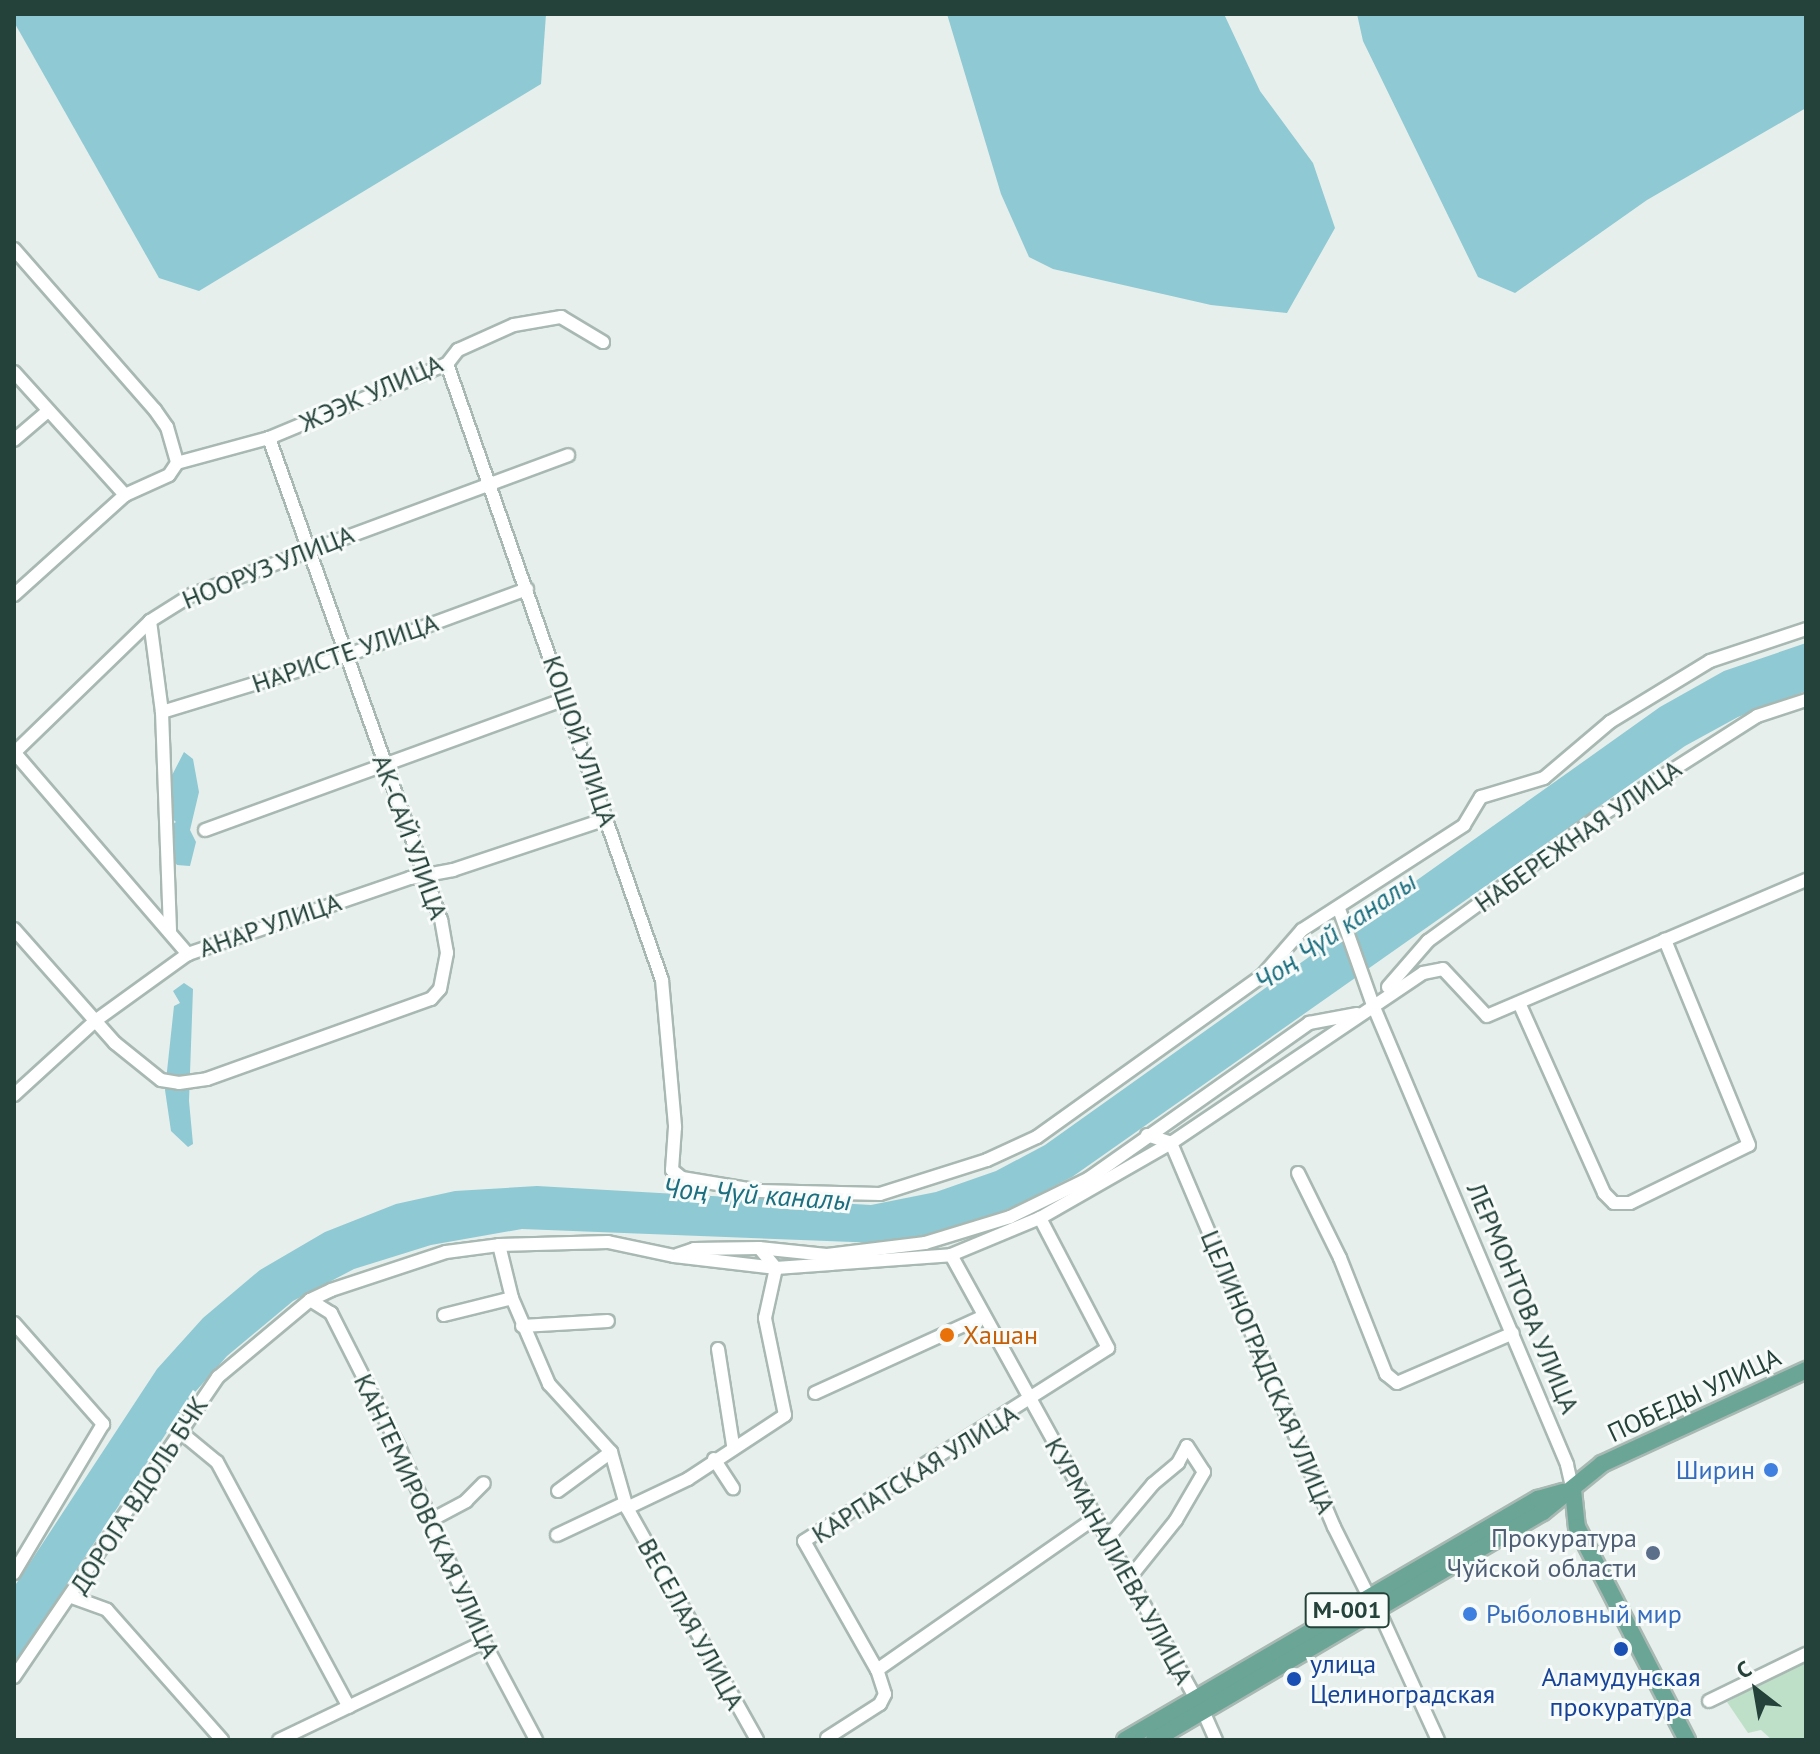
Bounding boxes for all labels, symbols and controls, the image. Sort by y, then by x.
street label: ЖЭЭК УЛИЦА [294,347,448,439]
street label: НООРУЗ УЛИЦА [177,518,359,616]
street label: НАРИСТЕ УЛИЦА [248,606,442,700]
street label: КОШОЙ УЛИЦА [536,651,624,831]
street label: АК-САЙ УЛИЦА [366,750,454,924]
street label: НАБЕРЕЖНАЯ УЛИЦА [1469,753,1687,919]
water label: Чоң Чүй каналы [1248,864,1422,998]
street label: АНАР УЛИЦА [194,886,346,964]
water label: Чоң Чүй каналы [662,1171,852,1217]
street label: ЛЕРМОНТОВА УЛИЦА [1460,1177,1586,1419]
street label: ЦЕЛИНОГРАДСКАЯ УЛИЦА [1194,1225,1342,1519]
place label: Хашан [963,1319,1038,1351]
marker: Хашан [938,1326,956,1344]
street label: ПОБЕДЫ УЛИЦА [1602,1341,1786,1449]
street label: КАНТЕМИРОВСКАЯ УЛИЦА [347,1369,507,1663]
street label: ДОРОГА ВДОЛЬ БЧК [63,1389,215,1601]
street label: КАРПАТСКАЯ УЛИЦА [806,1398,1024,1550]
street label: КУРМАНАЛИЕВА УЛИЦА [1038,1431,1200,1691]
place label: Ширин [1676,1454,1755,1486]
marker: Ширин [1762,1461,1780,1479]
place label: Прокуратура Чуйской области [1446,1522,1637,1584]
street label: ВЕСЕЛАЯ УЛИЦА [631,1533,751,1715]
marker: Прокуратура Чуйской области [1644,1544,1662,1562]
road number: М-001 [1303,1590,1391,1630]
place label: Рыболовный мир [1486,1598,1682,1630]
marker: Рыболовный мир [1461,1605,1479,1623]
marker: Аламудунская прокуратура [1612,1640,1630,1658]
place label: улица Целиноградская [1310,1648,1495,1710]
north arrow [1716,1650,1796,1730]
text: С [1731,1654,1756,1685]
place label: Аламудунская прокуратура [1541,1661,1701,1722]
marker: улица Целиноградская [1285,1670,1303,1688]

